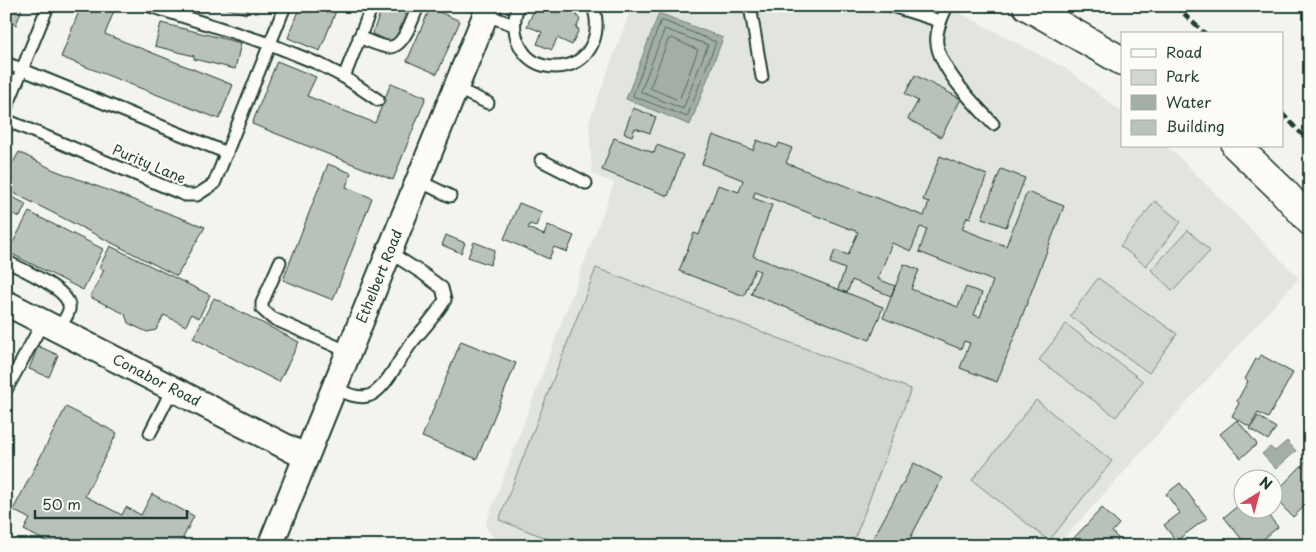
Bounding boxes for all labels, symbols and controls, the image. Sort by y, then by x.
legend [1121,32,1284,148]
text: Road [1166,40,1202,63]
text: Park [1166,64,1200,87]
text: Water [1166,90,1211,113]
text: Building [1166,114,1225,137]
street label: Purity Lane [109,139,189,188]
street label: Ethelbert Road [351,226,407,326]
street label: Conabor Road [109,348,204,411]
north arrow [1234,470,1284,520]
text: N [1255,471,1277,495]
scale bar [35,487,188,519]
text: 50 m [42,492,81,515]

